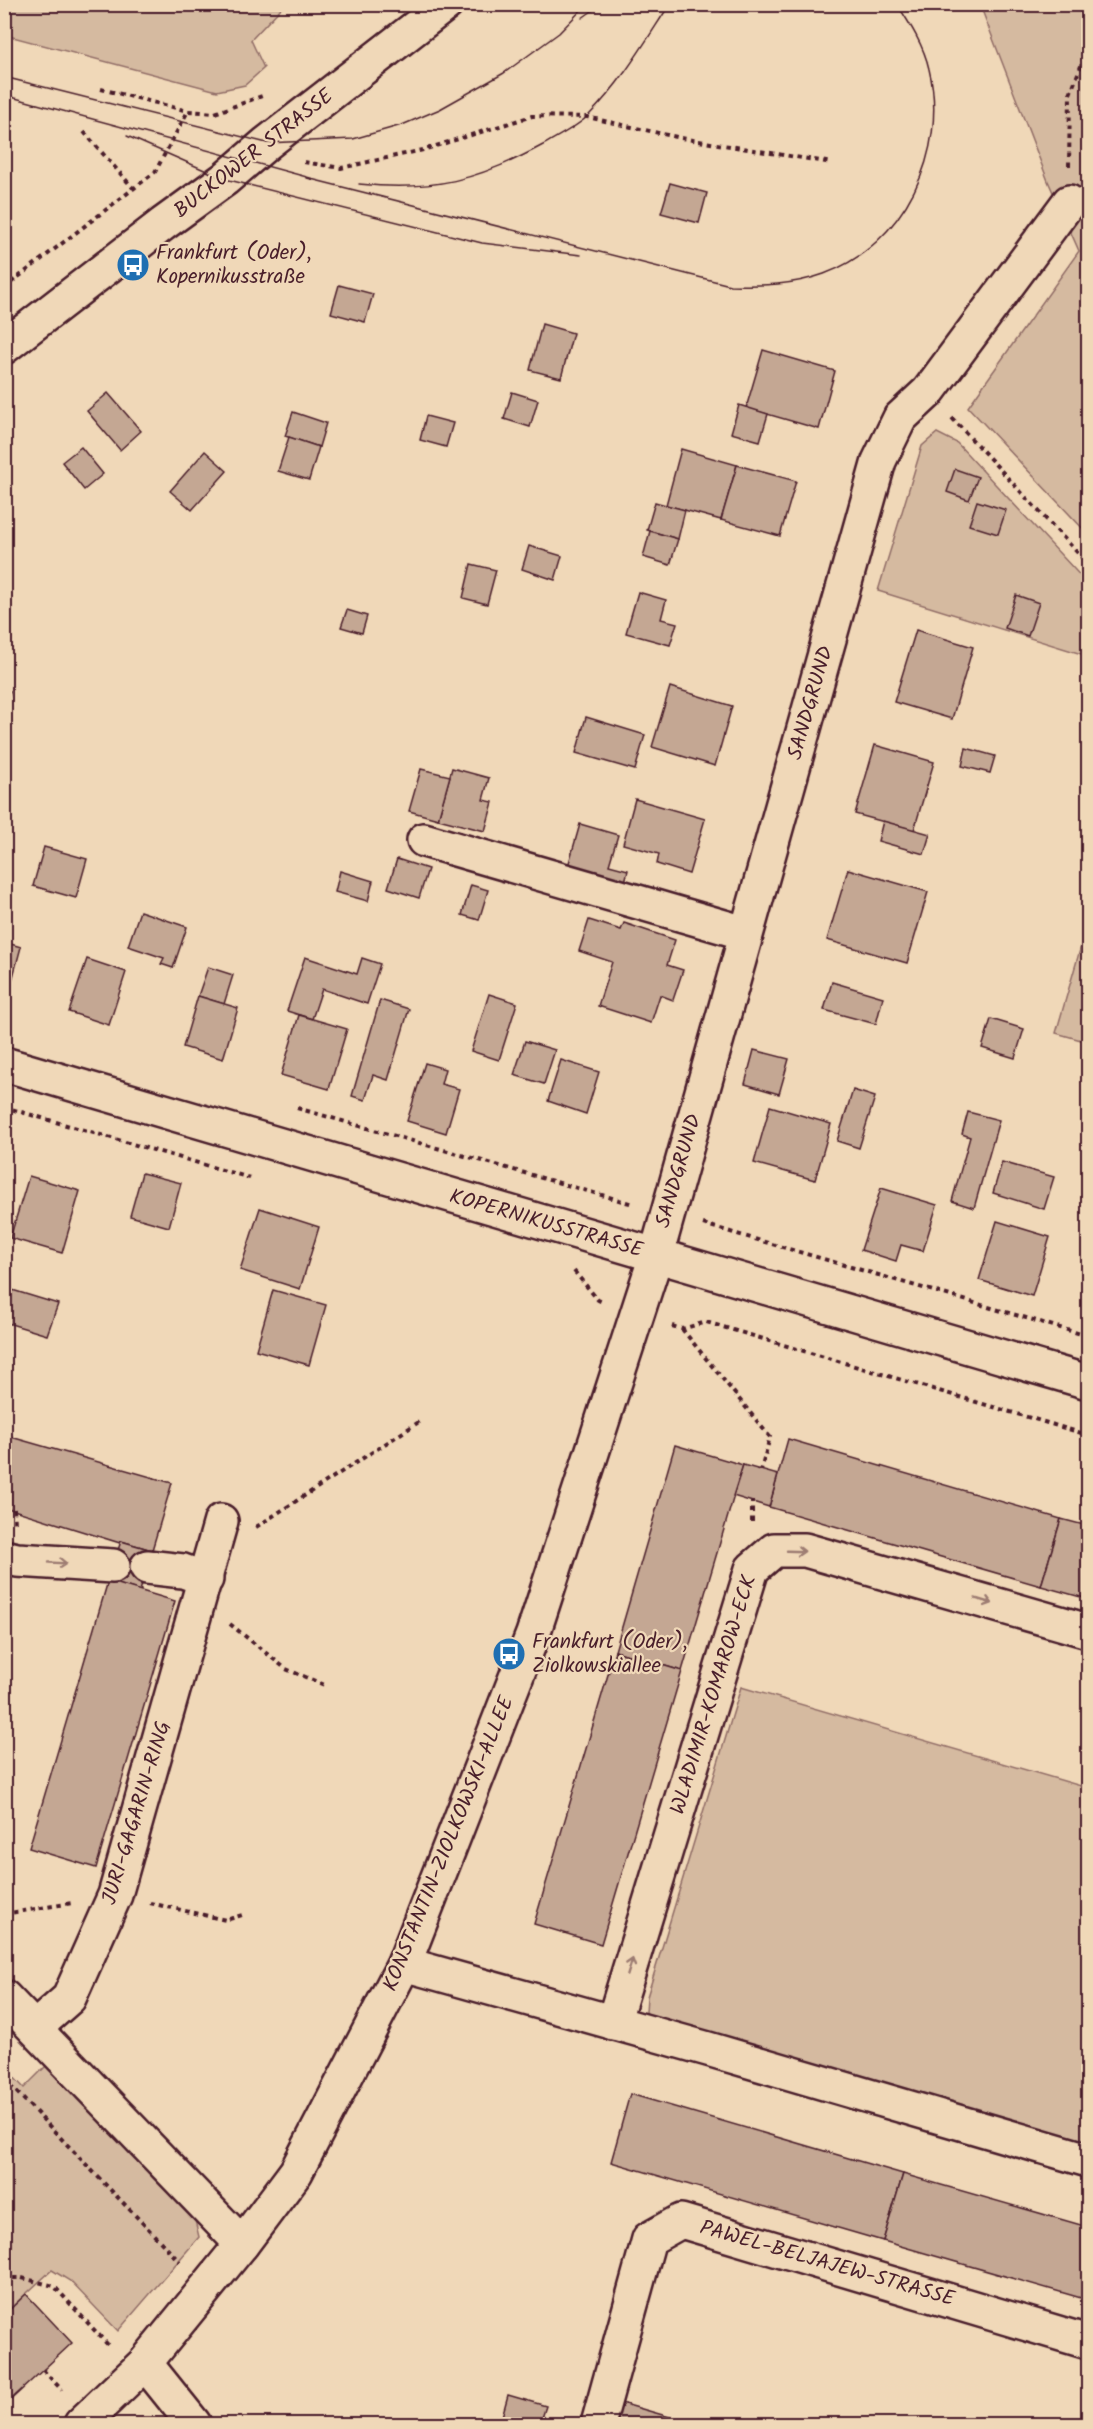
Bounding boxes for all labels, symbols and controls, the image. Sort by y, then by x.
street label: BUCKOWER STRASSE [167,80,342,227]
place label: Frankfurt (Oder), Kopernikusstraße [156,237,312,294]
bus stop icon: Frankfurt (Oder), Kopernikusstraße [115,247,151,283]
street label: SANDGRUND [779,642,843,764]
street label: SANDGRUND [647,1110,711,1232]
street label: KOPERNIKUSSTRASSE [445,1181,647,1268]
one-way arrow [786,1545,805,1556]
one-way arrow [48,1557,68,1568]
street label: WLADIMIR-KOMAROW-ECK [662,1571,766,1819]
one-way arrow [974,1596,993,1608]
place label: Frankfurt (Oder), Ziolkowskiallee [532,1626,688,1683]
bus stop icon: Frankfurt (Oder), Ziolkowskiallee [491,1636,527,1672]
street label: KONSTANTIN-ZIOLKOWSKI-ALLEE [375,1691,524,1997]
street label: JURI-GAGARIN-RING [93,1717,181,1909]
one-way arrow [625,1958,636,1977]
street label: PAWEL-BELJAJEW-STRASSE [696,2212,959,2316]

